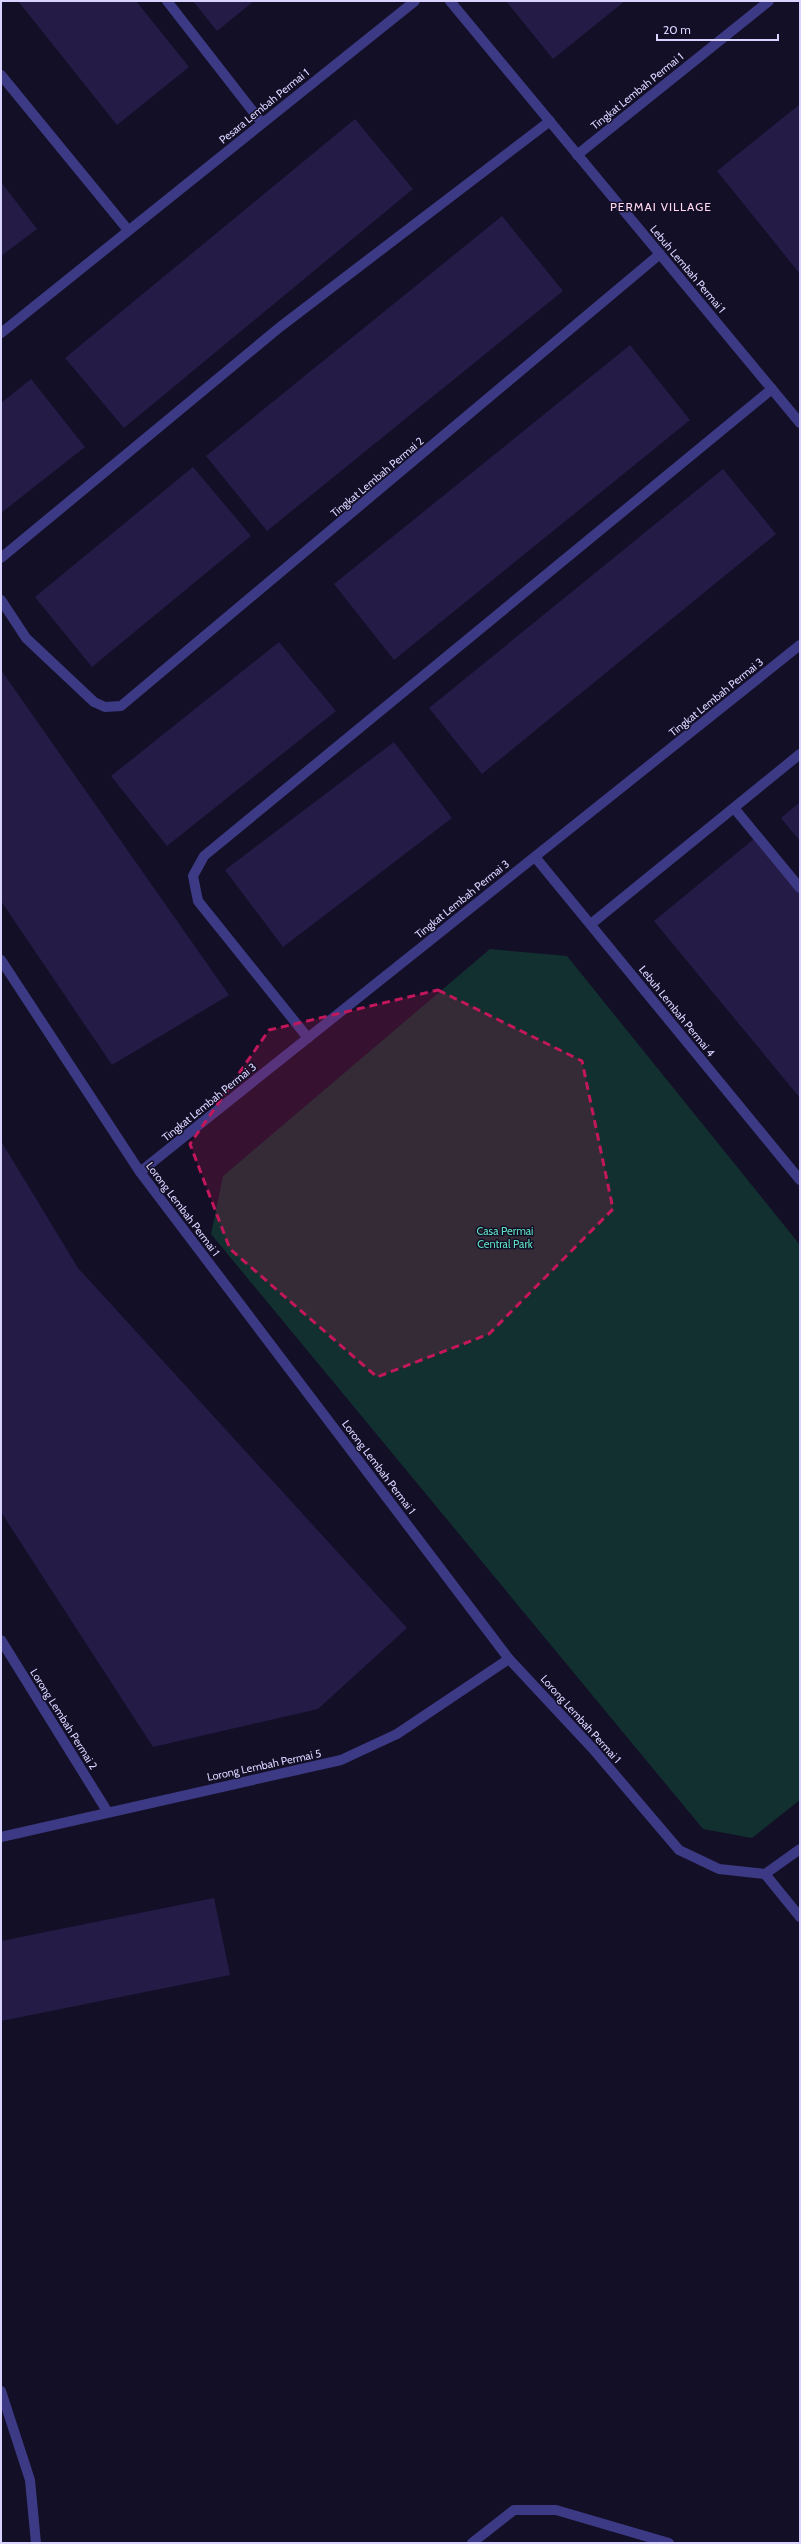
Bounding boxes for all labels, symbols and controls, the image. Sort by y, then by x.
scale bar [657,16,778,42]
text: 20 m [663,22,691,37]
street label: Tingkat Lembah Permai 1 [588,49,686,133]
street label: Pesara Lembah Permai 1 [216,65,312,147]
district label: PERMAI VILLAGE [610,199,712,214]
street label: Lebuh Lembah Permai 1 [647,222,729,316]
street label: Tingkat Lembah Permai 2 [328,434,427,520]
street label: Tingkat Lembah Permai 3 [666,655,766,739]
street label: Tingkat Lembah Permai 3 [412,857,512,941]
street label: Lebuh Lembah Permai 4 [636,963,718,1060]
street label: Tingkat Lembah Permai 3 [159,1060,259,1144]
street label: Lorong Lembah Permai 1 [143,1159,223,1259]
park label: Casa Permai Central Park [477,1224,533,1251]
street label: Lorong Lembah Permai 1 [339,1417,419,1517]
street label: Lorong Lembah Permai 2 [27,1666,101,1772]
street label: Lorong Lembah Permai 1 [538,1672,624,1766]
street label: Lorong Lembah Permai 5 [206,1746,322,1784]

